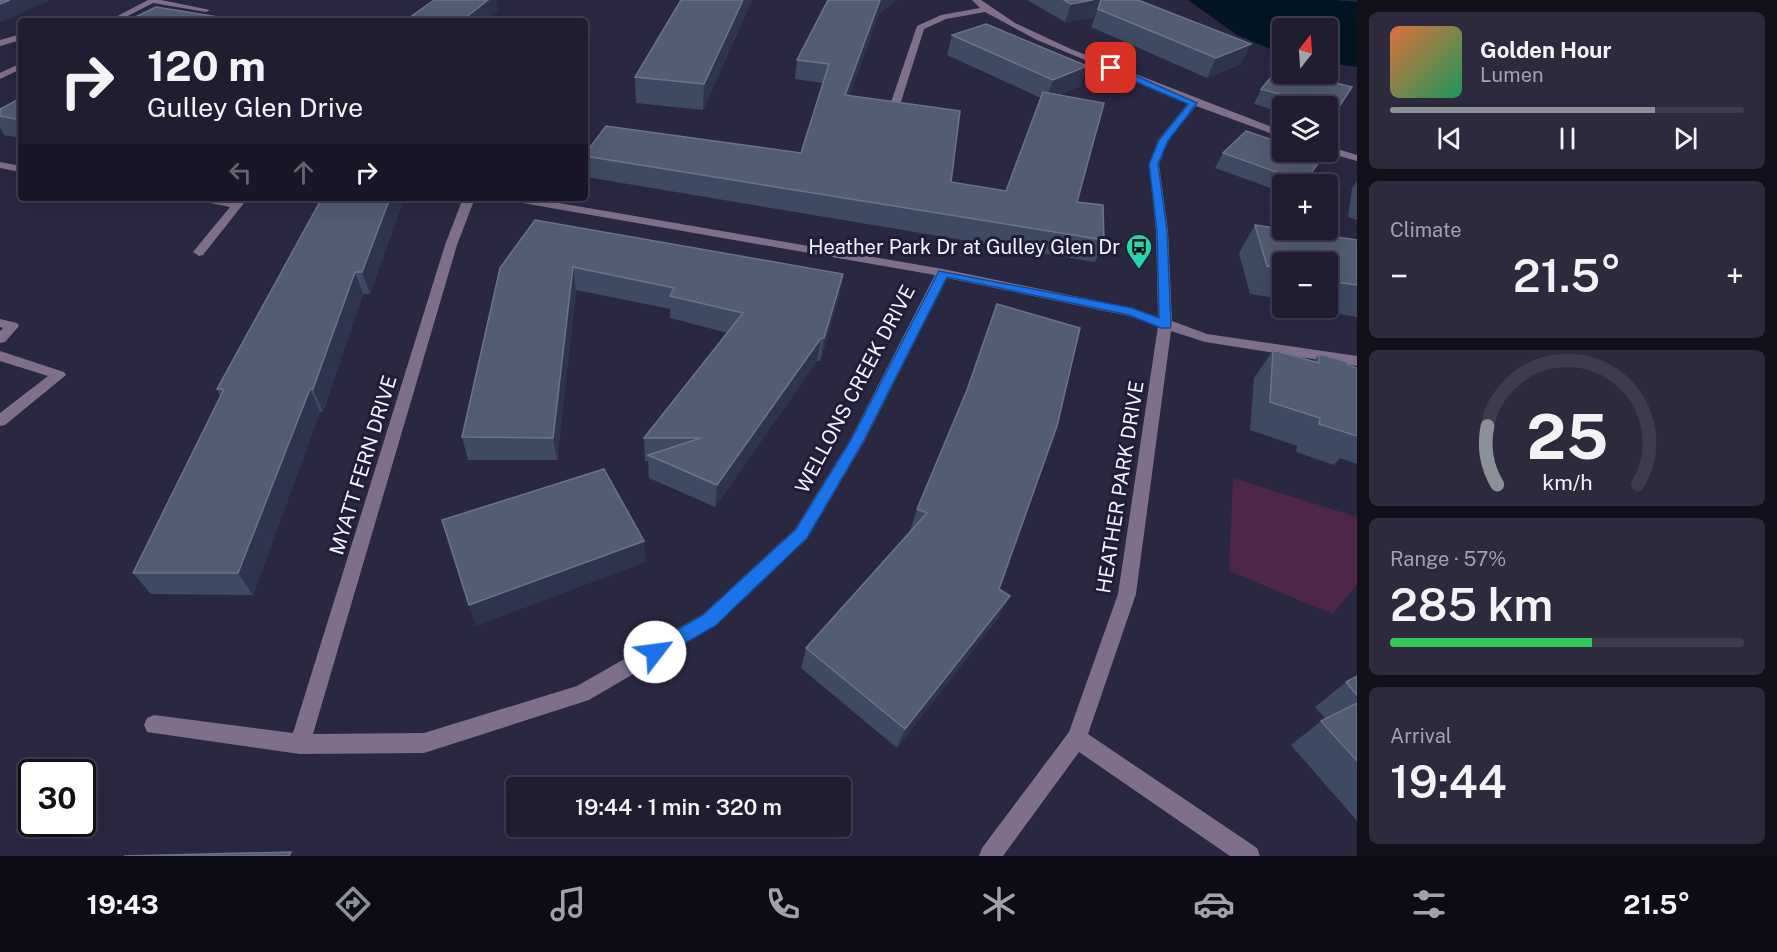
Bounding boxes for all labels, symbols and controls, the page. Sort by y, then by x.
north arrow [1272,18,1338,84]
map controls [1272,18,1338,318]
text: Golden Hour [1480,37,1611,63]
text: 120 m [147,41,266,90]
icon: right [48,42,126,120]
pin [1085,42,1136,93]
icon: arrive [1094,51,1127,84]
text: Lumen [1480,63,1544,87]
text: Gulley Glen Drive [147,91,363,123]
button: layers [1272,96,1338,162]
icon: previous [1433,122,1466,155]
icon: pause [1551,122,1584,155]
icon: next [1669,122,1702,155]
icon: left [224,156,257,189]
icon: ahead [287,156,320,189]
icon: right [350,156,383,189]
button: + [1272,174,1338,240]
text: Climate [1390,218,1462,242]
bus stop icon: Heather Park Dr at Gulley Glen Dr [1124,232,1154,270]
place label: Heather Park Dr at Gulley Glen Dr [808,235,1120,259]
text: 21.5° [1513,249,1621,302]
button: − [1272,252,1338,318]
text: − [1390,257,1408,295]
text: + [1726,257,1744,295]
street label: WELLONS CREEK DRIVE [790,281,920,497]
street label: MYATT FERN DRIVE [324,372,402,558]
street label: HEATHER PARK DRIVE [1091,379,1149,595]
text: 25 [1526,400,1608,473]
text: km/h [1542,470,1592,495]
text: Range · 57% [1390,547,1506,571]
text: 285 km [1390,578,1553,631]
position arrow [623,620,687,684]
text: Arrival [1390,724,1452,748]
text: 19:44 [1390,755,1507,808]
speed limit sign: 30 [18,759,96,837]
text: 19:44 · 1 min · 320 m [575,794,782,820]
icon: directions [332,883,374,925]
icon: music [547,883,589,925]
icon: phone [762,883,804,925]
icon: climate [978,883,1020,925]
icon: car [1193,883,1235,925]
icon: filters [1408,883,1450,925]
text: 19:43 [87,888,159,920]
text: 21.5° [1623,888,1690,920]

